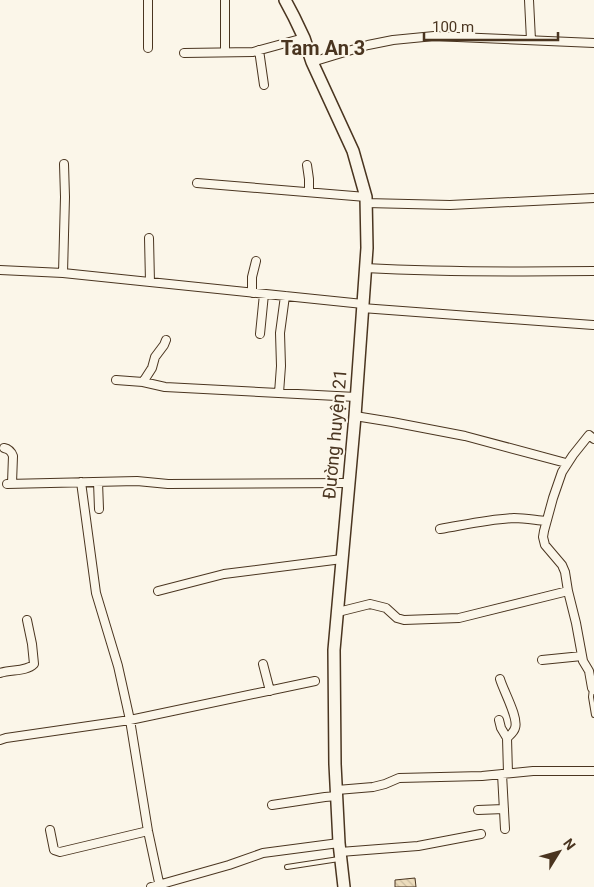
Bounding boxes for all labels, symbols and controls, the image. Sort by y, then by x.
scale bar [424,10,558,42]
text: 100 m [432,18,474,36]
district label: Tam An 3 [281,36,365,60]
street label: Đường huyện 21 [318,368,351,500]
north arrow [534,827,584,877]
text: N [560,835,579,853]

